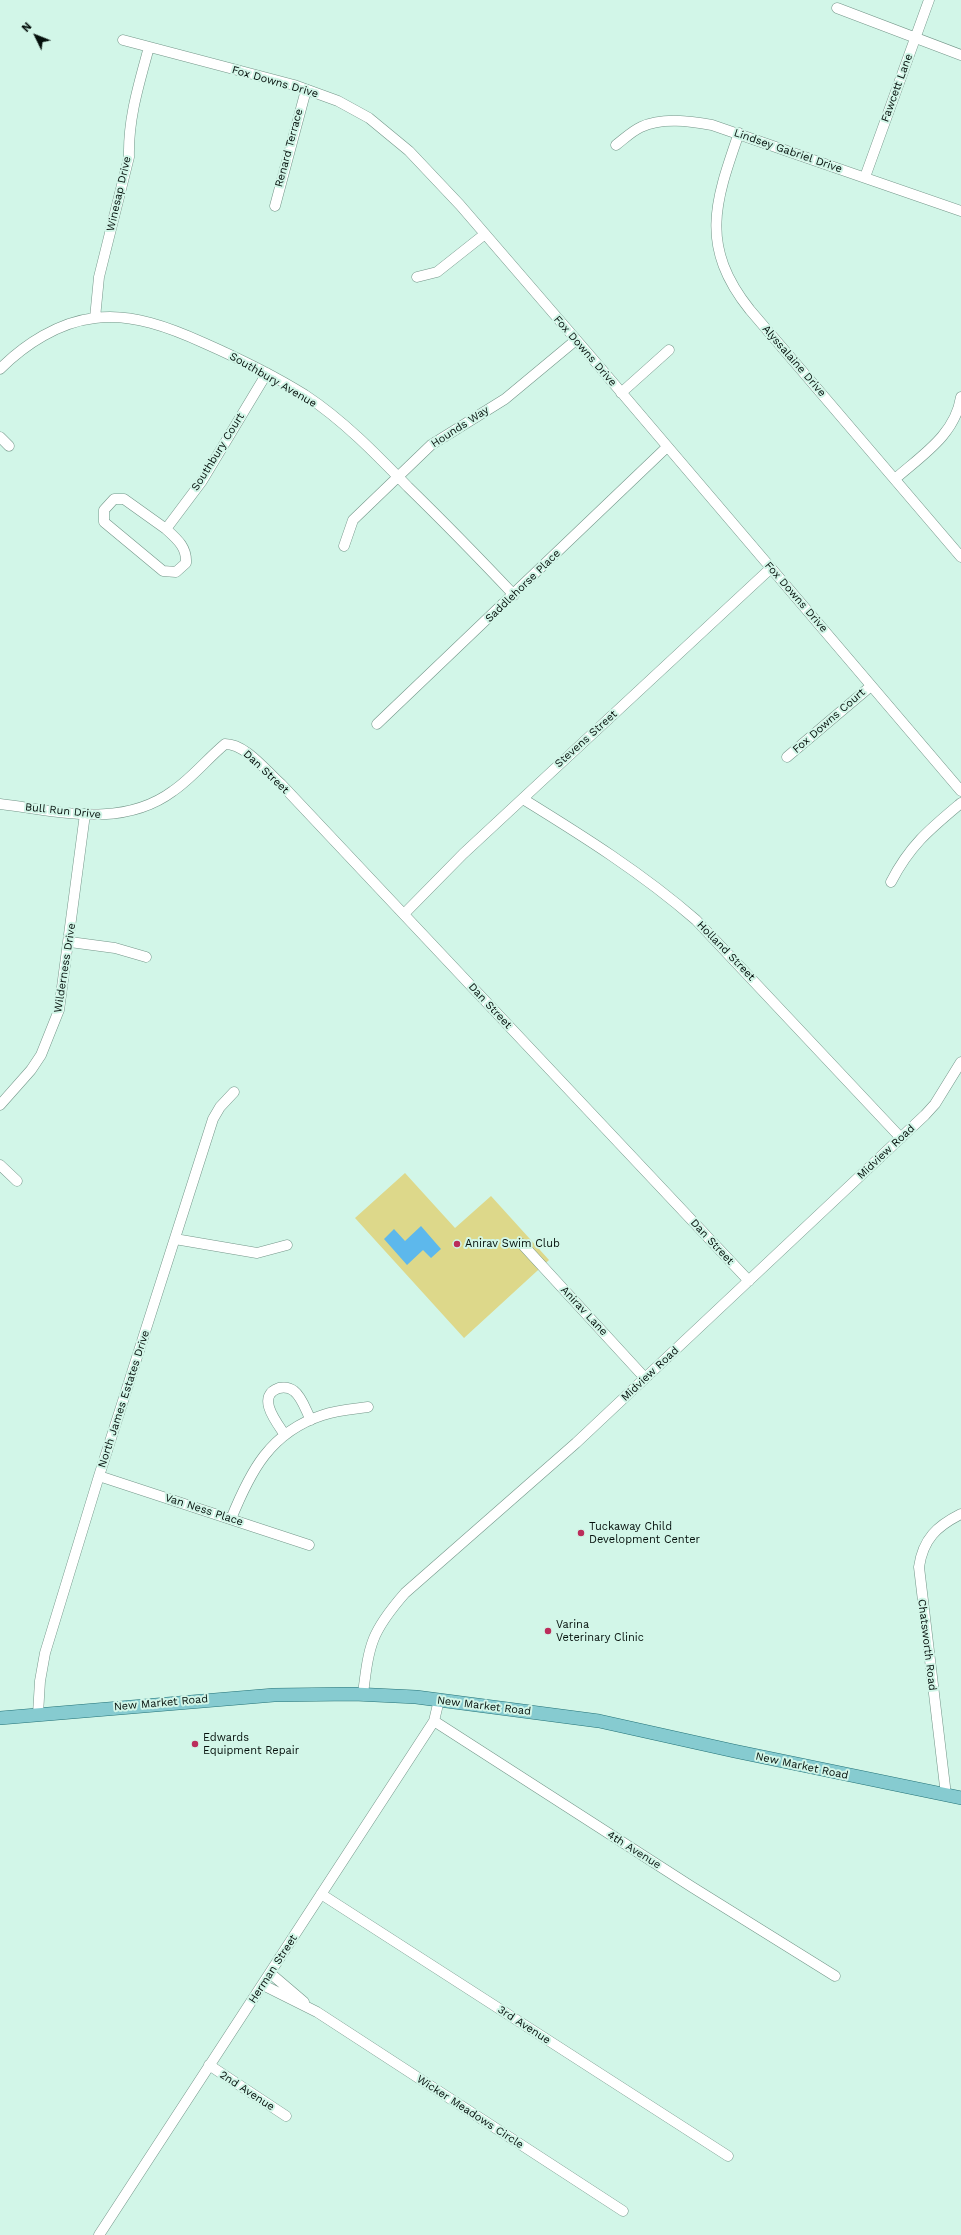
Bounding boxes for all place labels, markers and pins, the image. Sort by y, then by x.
place label: Anirav Swim Club [465,1237,560,1251]
marker: Anirav Swim Club [452,1239,462,1249]
place label: Tuckaway Child Development Center [589,1520,700,1546]
marker: Tuckaway Child Development Center [576,1528,586,1538]
place label: Varina Veterinary Clinic [556,1618,644,1644]
marker: Varina Veterinary Clinic [543,1626,553,1636]
place label: Edwards Equipment Repair [203,1731,299,1757]
marker: Edwards Equipment Repair [190,1739,200,1749]

